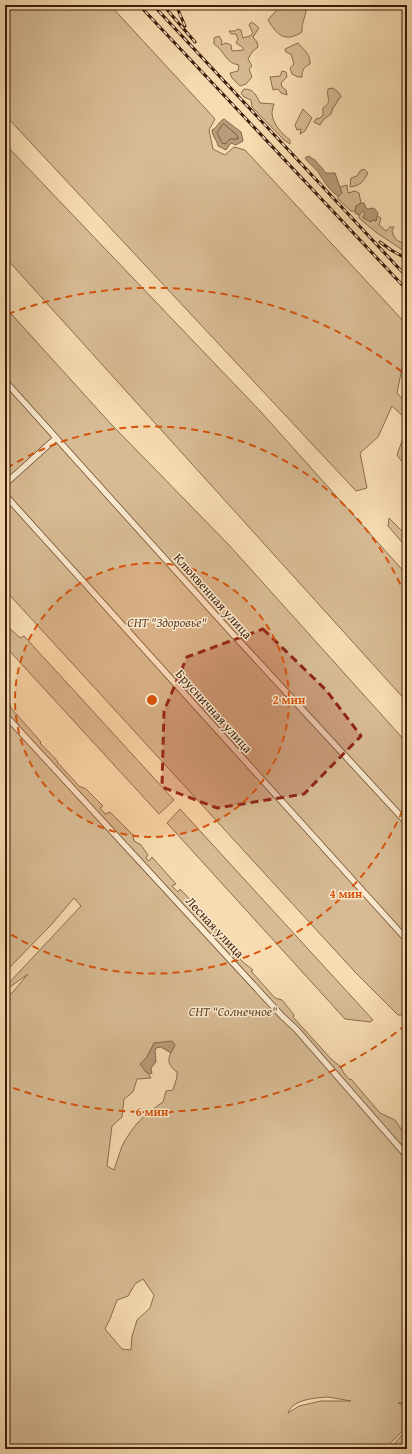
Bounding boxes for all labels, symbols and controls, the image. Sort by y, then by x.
street label: Клюквенная улица [169,549,257,644]
park label: СНТ "Здоровье" [127,613,207,632]
street label: Брусничная улица [171,665,257,758]
text: 2 мин [273,691,306,708]
centre of rings [145,693,159,707]
text: 4 мин [330,885,363,902]
street label: Лесная улица [181,892,249,963]
park label: СНТ "Солнечное" [189,1002,277,1021]
text: 6 мин [136,1103,169,1120]

